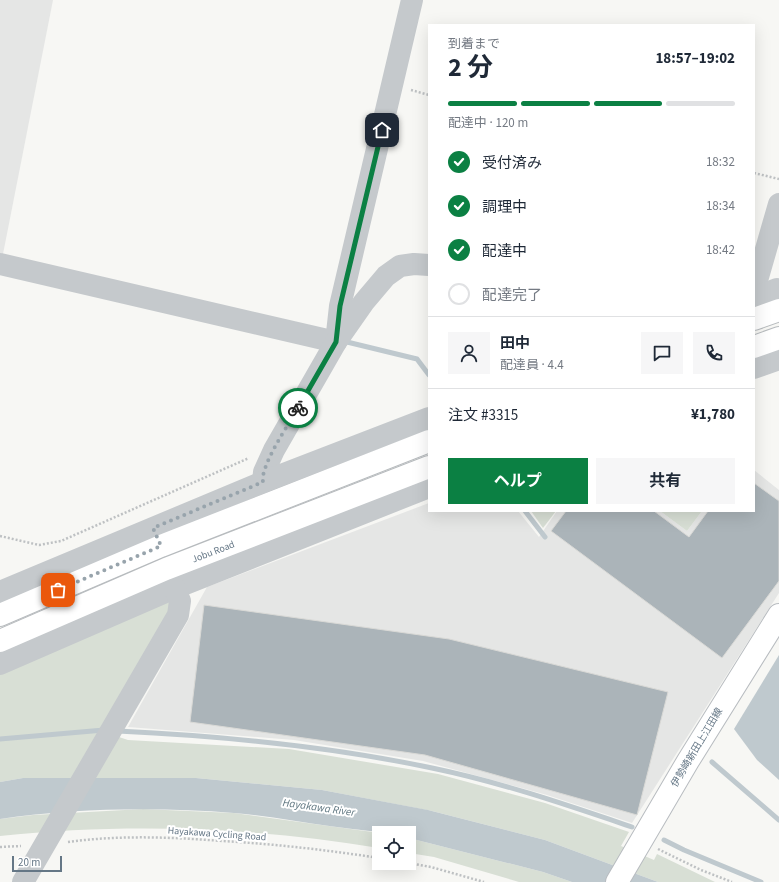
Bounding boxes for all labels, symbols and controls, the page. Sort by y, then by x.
text: 到着まで [448,35,500,53]
text: 18:57–19:02 [655,48,735,69]
text: 2 分 [448,49,493,86]
pin [365,113,399,147]
text: 配達中 · 120 m [448,114,528,132]
icon: home [371,119,393,141]
icon: check [448,151,470,173]
text: 受付済み [482,153,542,174]
text: 18:32 [706,153,735,171]
icon: check [448,195,470,217]
text: 調理中 [482,197,527,218]
text: 18:34 [706,197,735,215]
icon: check [448,239,470,261]
text: 配達中 [482,241,527,262]
text: 18:42 [706,241,735,259]
text: 配達完了 [482,285,542,306]
button: person [448,332,490,374]
button: chat [641,332,683,374]
button: phone [693,332,735,374]
text: 田中 [500,333,530,354]
text: 配達員 · 4.4 [500,356,564,374]
courier [278,388,318,428]
icon: bike [287,397,309,419]
text: ¥1,780 [691,404,735,425]
text: 注文 #3315 [448,405,518,426]
button: ヘルプ [448,458,588,504]
button: 共有 [596,458,735,504]
street label: Jobu Road [190,537,237,566]
pin [41,573,75,607]
icon: bag [47,579,69,601]
street label: 伊勢崎新田上江田線 [668,705,726,790]
water label: Hayakawa River [282,795,357,820]
street label: Hayakawa Cycling Road [167,824,267,844]
map controls [372,826,416,870]
button: locate [372,826,416,870]
scale bar [12,854,62,873]
text: 20 m [18,855,40,870]

